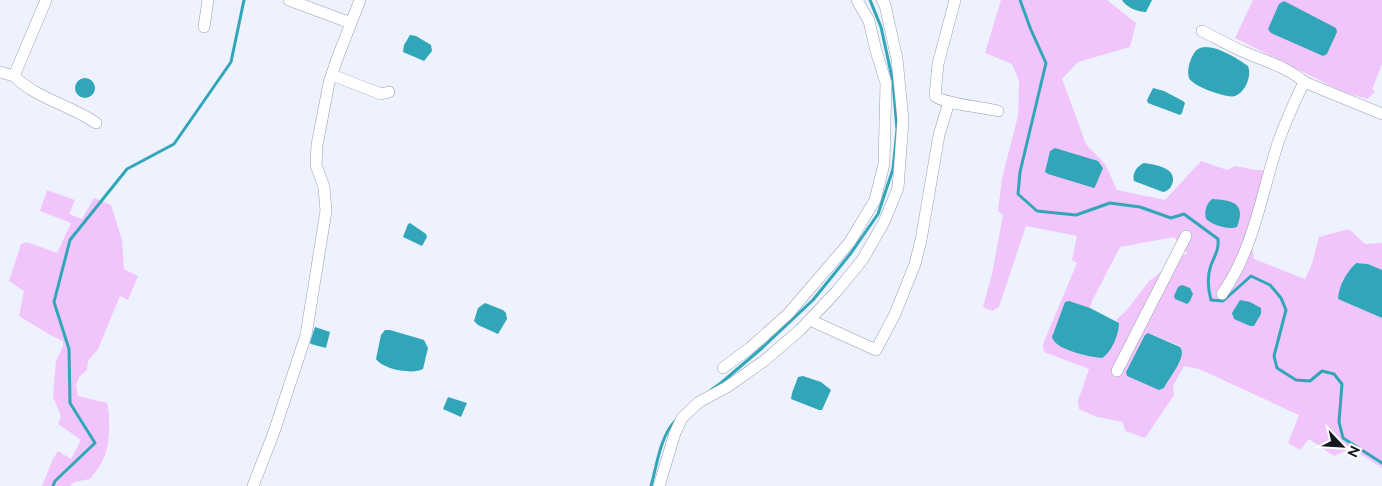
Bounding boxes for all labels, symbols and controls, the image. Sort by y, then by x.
north arrow [1317,421,1367,471]
text: N [1344,443,1363,460]

